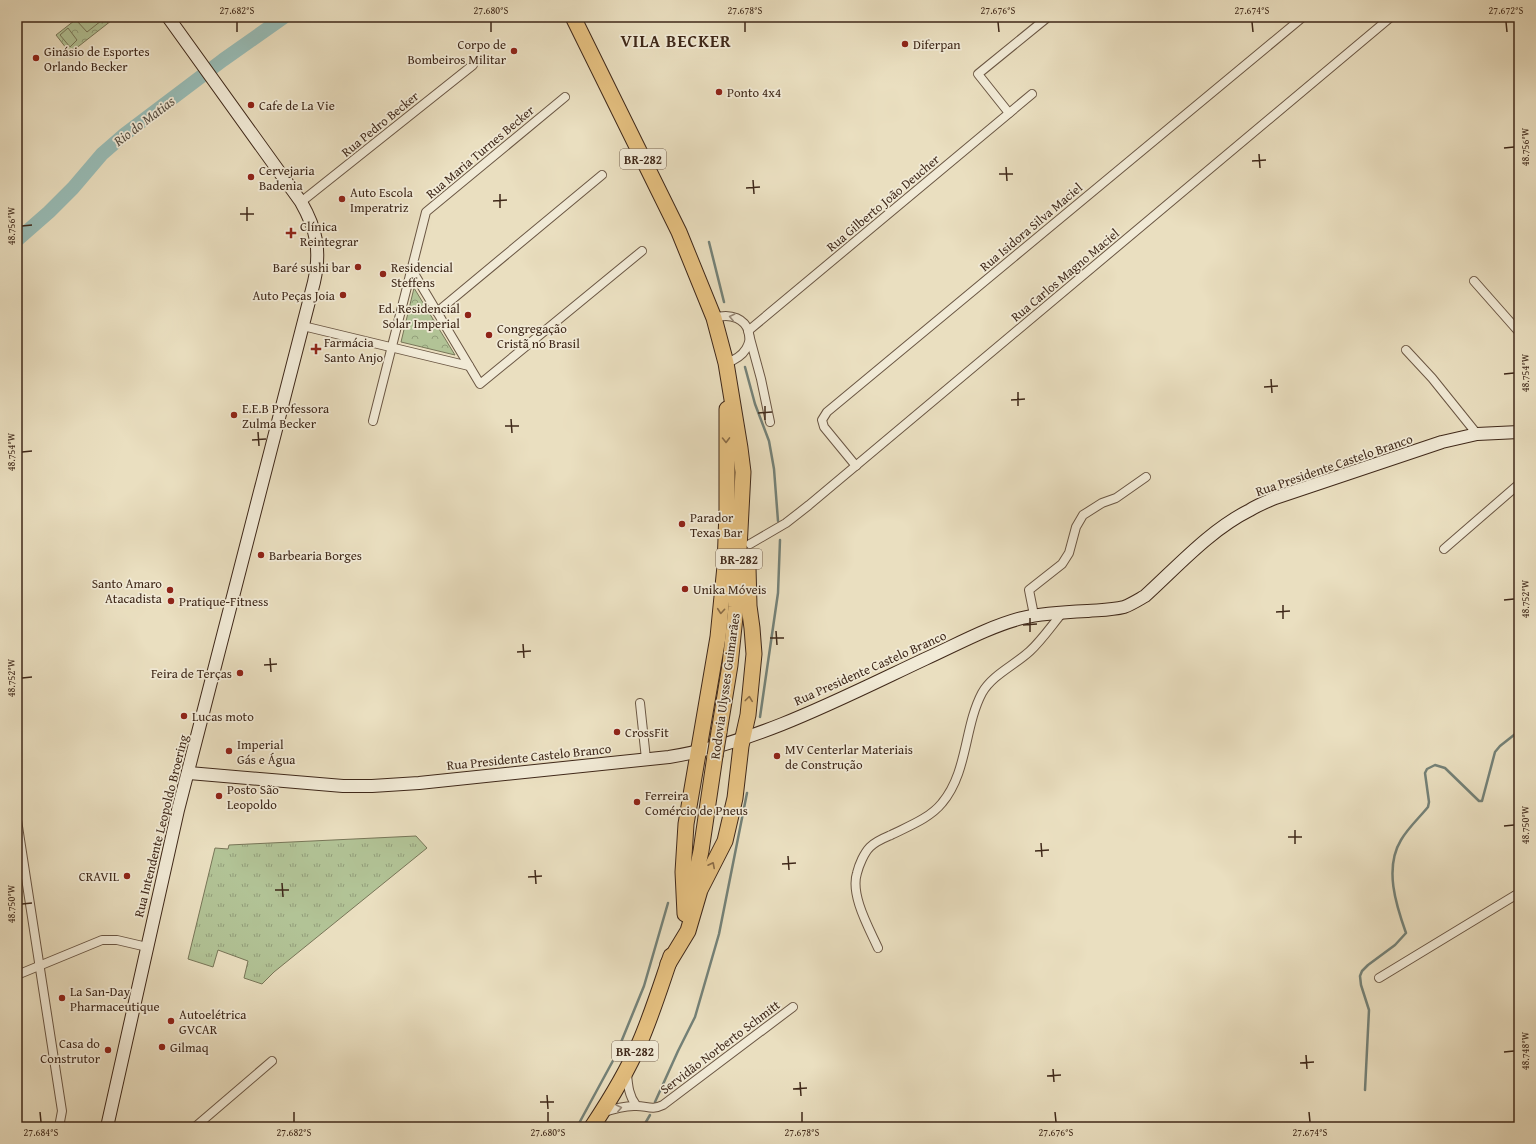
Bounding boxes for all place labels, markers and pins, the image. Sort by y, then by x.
place label: Corpo de Bombeiros Militar [407,35,507,69]
place label: Diferpan [913,35,961,54]
marker: Diferpan [900,39,910,49]
place label: Ginásio de Esportes Orlando Becker [44,42,150,76]
marker: Corpo de Bombeiros Militar [509,46,519,56]
marker: Ginásio de Esportes Orlando Becker [31,53,41,63]
place label: Ponto 4x4 [727,83,781,102]
marker: Ponto 4x4 [714,87,724,97]
place label: Cafe de La Vie [259,96,335,115]
marker: Cafe de La Vie [246,100,256,110]
place label: Cervejaria Badenia [259,161,315,195]
marker: Cervejaria Badenia [246,172,256,182]
place label: Auto Escola Imperatriz [350,183,414,217]
marker: Auto Escola Imperatriz [337,194,347,204]
place label: Clínica Reintegrar [300,217,359,251]
marker: Clínica Reintegrar [285,227,297,239]
place label: Baré sushi bar [273,258,351,277]
place label: Residencial Steffens [391,258,453,292]
marker: Baré sushi bar [353,262,363,272]
marker: Residencial Steffens [378,269,388,279]
place label: Auto Peças Joia [252,286,336,305]
marker: Auto Peças Joia [338,290,348,300]
place label: Ed. Residencial Solar Imperial [379,299,460,333]
marker: Ed. Residencial Solar Imperial [463,310,473,320]
place label: Congregação Cristã no Brasil [497,319,580,353]
marker: Congregação Cristã no Brasil [484,330,494,340]
place label: Farmácia Santo Anjo [324,333,384,367]
marker: Farmácia Santo Anjo [311,344,321,354]
place label: E.E.B Professora Zulma Becker [242,399,330,433]
marker: E.E.B Professora Zulma Becker [229,410,239,420]
place label: Parador Texas Bar [690,508,743,542]
marker: Parador Texas Bar [677,519,687,529]
place label: Barbearia Borges [269,546,362,565]
marker: Barbearia Borges [256,550,266,560]
place label: Santo Amaro Atacadista [92,574,163,608]
place label: Unika Móveis [693,580,767,599]
marker: Unika Móveis [680,584,690,594]
marker: Santo Amaro Atacadista [165,585,175,595]
place label: Pratique-Fitness [179,592,268,611]
marker: Pratique-Fitness [166,596,176,606]
place label: Feira de Terças [151,664,232,683]
marker: Feira de Terças [235,668,245,678]
place label: Lucas moto [192,707,254,726]
marker: Lucas moto [179,711,189,721]
place label: CrossFit [625,723,669,742]
marker: CrossFit [612,727,622,737]
place label: Imperial Gás e Água [237,735,296,769]
place label: MV Centerlar Materiais de Construção [785,740,913,774]
marker: Imperial Gás e Água [224,746,234,756]
marker: MV Centerlar Materiais de Construção [772,751,782,761]
place label: Posto São Leopoldo [227,780,279,814]
place label: Ferreira Comércio de Pneus [645,786,748,820]
marker: Posto São Leopoldo [214,791,224,801]
marker: Ferreira Comércio de Pneus [632,797,642,807]
place label: CRAVIL [79,867,120,886]
marker: CRAVIL [122,871,132,881]
place label: La San-Day Pharmaceutique [70,982,160,1016]
marker: La San-Day Pharmaceutique [57,993,67,1003]
place label: Autoelétrica GVCAR [179,1005,247,1039]
marker: Autoelétrica GVCAR [166,1016,176,1026]
place label: Casa do Construtor [40,1034,101,1068]
place label: Gilmaq [170,1038,209,1057]
marker: Gilmaq [157,1042,167,1052]
marker: Casa do Construtor [103,1045,113,1055]

